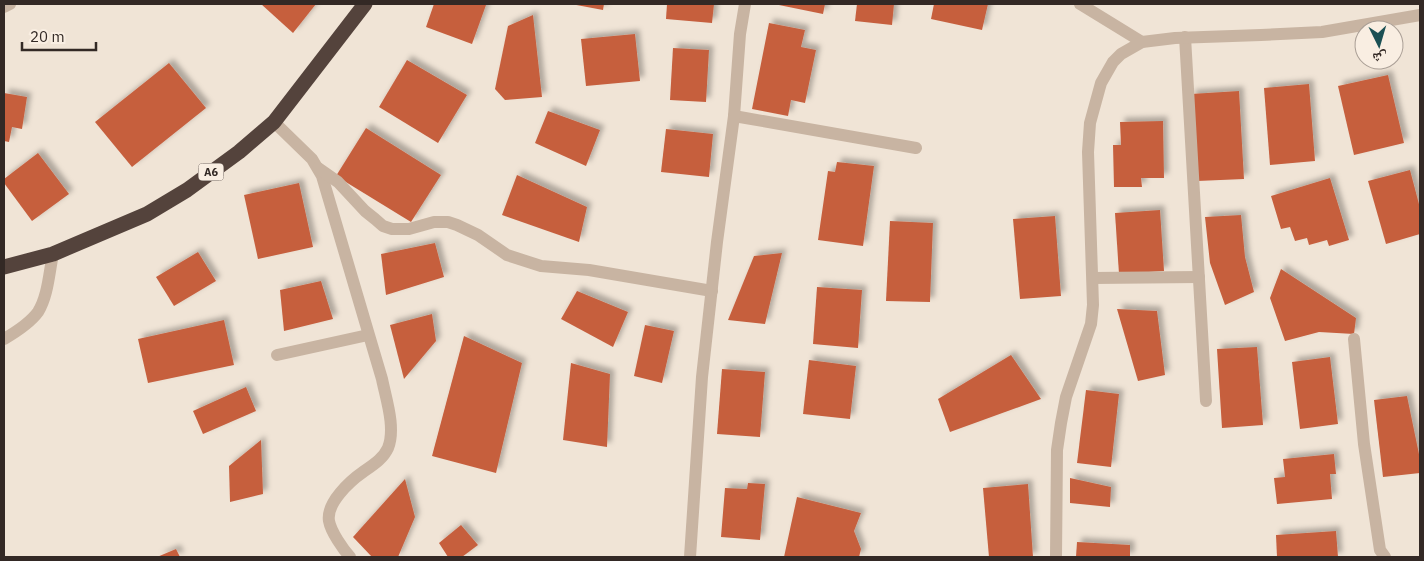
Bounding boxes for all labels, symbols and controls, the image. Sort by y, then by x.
scale bar [22,20,96,52]
north arrow [1354,20,1404,70]
text: 20 m [30,27,65,46]
text: ش [1372,48,1388,68]
road number: A6 [198,163,224,180]

